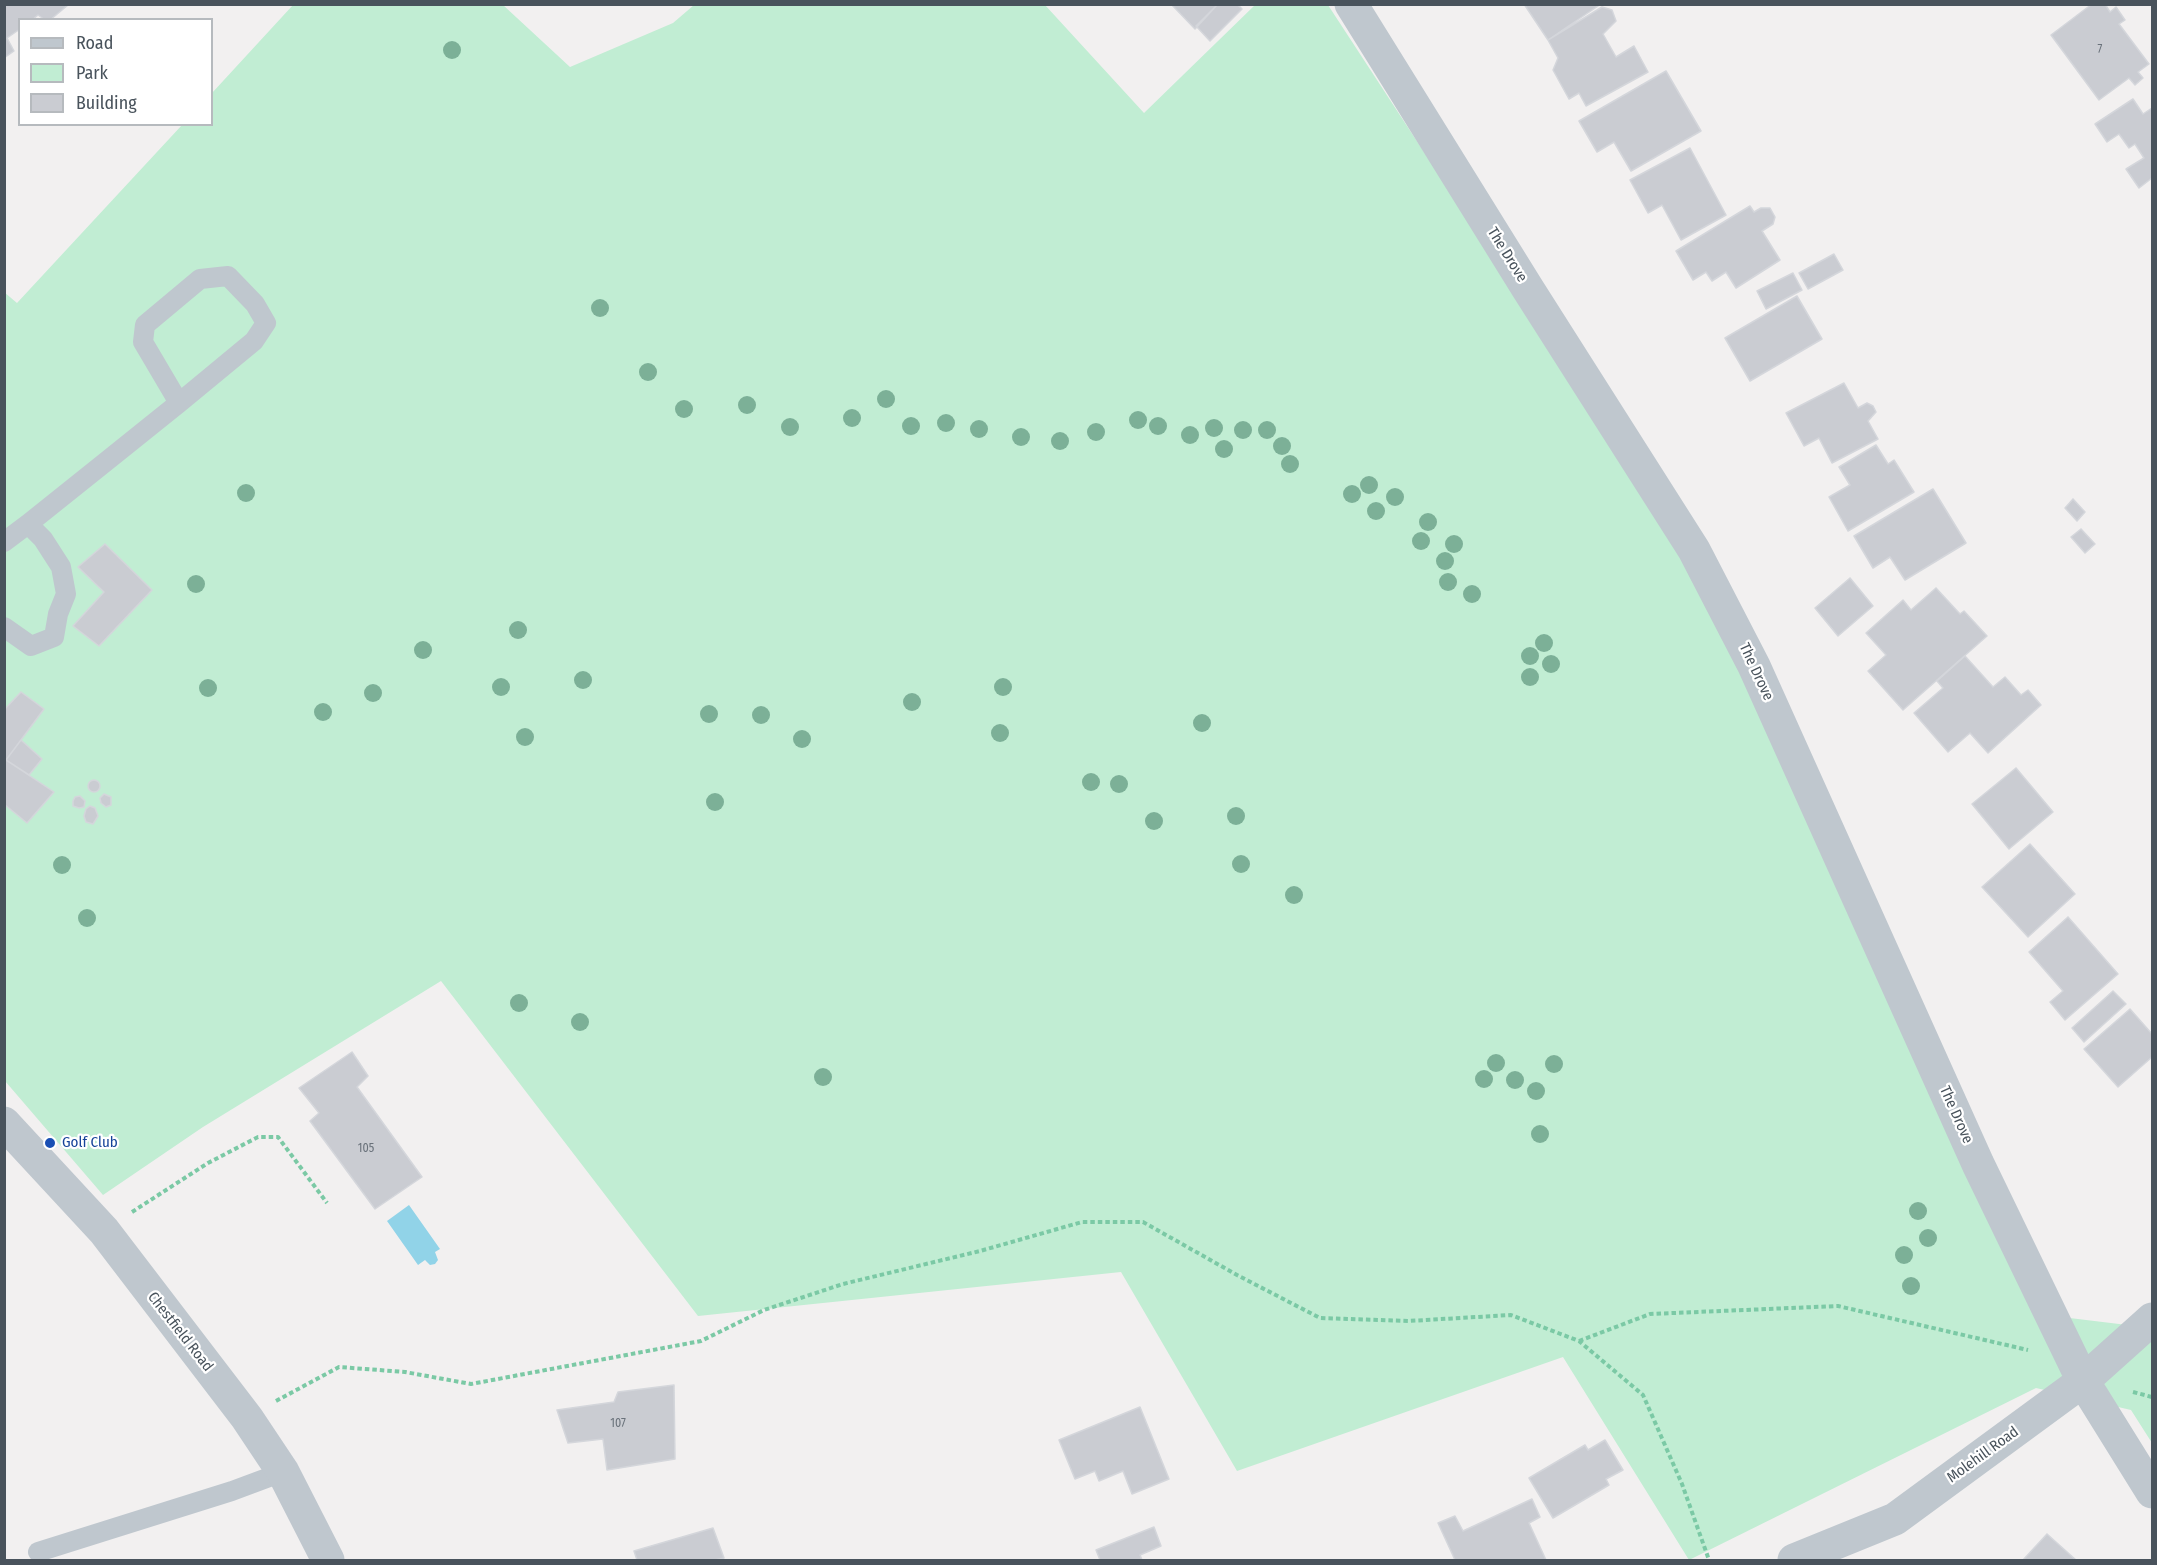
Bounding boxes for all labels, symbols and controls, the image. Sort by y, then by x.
legend [18,18,213,126]
text: Road [76,32,113,54]
house number: 7 [2098,43,2102,57]
text: Park [76,62,108,84]
text: Building [76,92,137,114]
street label: The Drove [1483,224,1531,286]
street label: The Drove [1735,640,1777,704]
street label: The Drove [1935,1083,1977,1147]
place label: Golf Club [62,1134,118,1152]
marker: Golf Club [43,1136,57,1150]
house number: 105 [358,1142,374,1156]
street label: Chestfield Road [143,1289,217,1375]
house number: 107 [610,1417,626,1431]
street label: Molehill Road [1944,1423,2022,1487]

